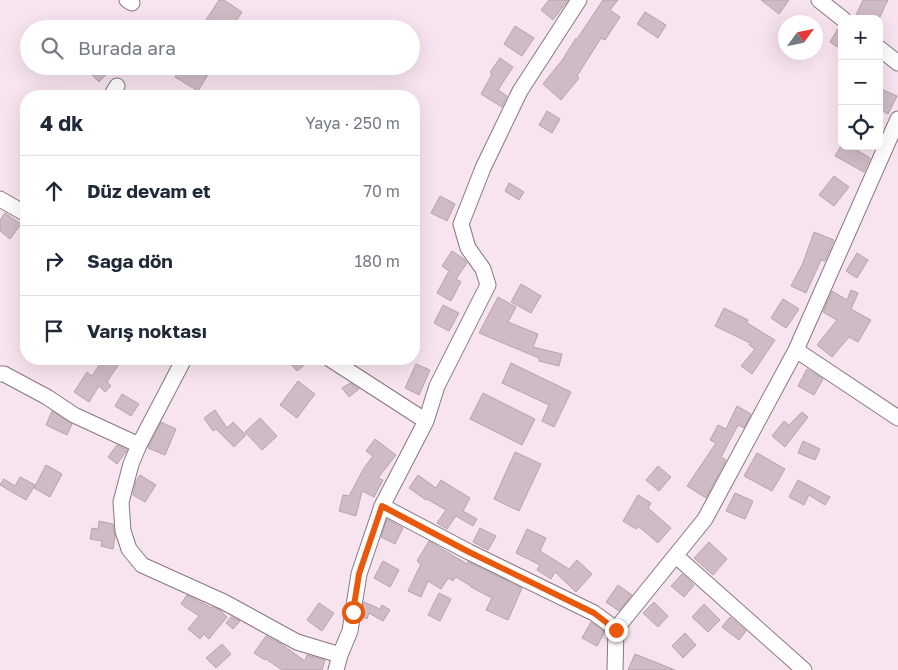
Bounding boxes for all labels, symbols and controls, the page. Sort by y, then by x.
north arrow [778,15,823,60]
map controls [838,15,883,150]
button: + [838,15,883,60]
search box [20,20,420,75]
icon: search [38,34,66,62]
text: Burada ara [78,36,176,59]
button: − [838,60,883,105]
button: locate [838,105,883,150]
text: 4 dk [40,110,83,136]
text: Yaya · 250 m [305,113,400,133]
icon: ahead [40,177,68,205]
text: Düz devam et [87,179,211,202]
text: 70 m [363,181,400,201]
icon: right [40,247,68,275]
text: Sağa dön [87,249,173,272]
text: 180 m [354,251,400,271]
icon: arrive [40,317,68,345]
text: Varış noktası [87,319,207,342]
route start [342,601,365,624]
route end [605,619,628,642]

